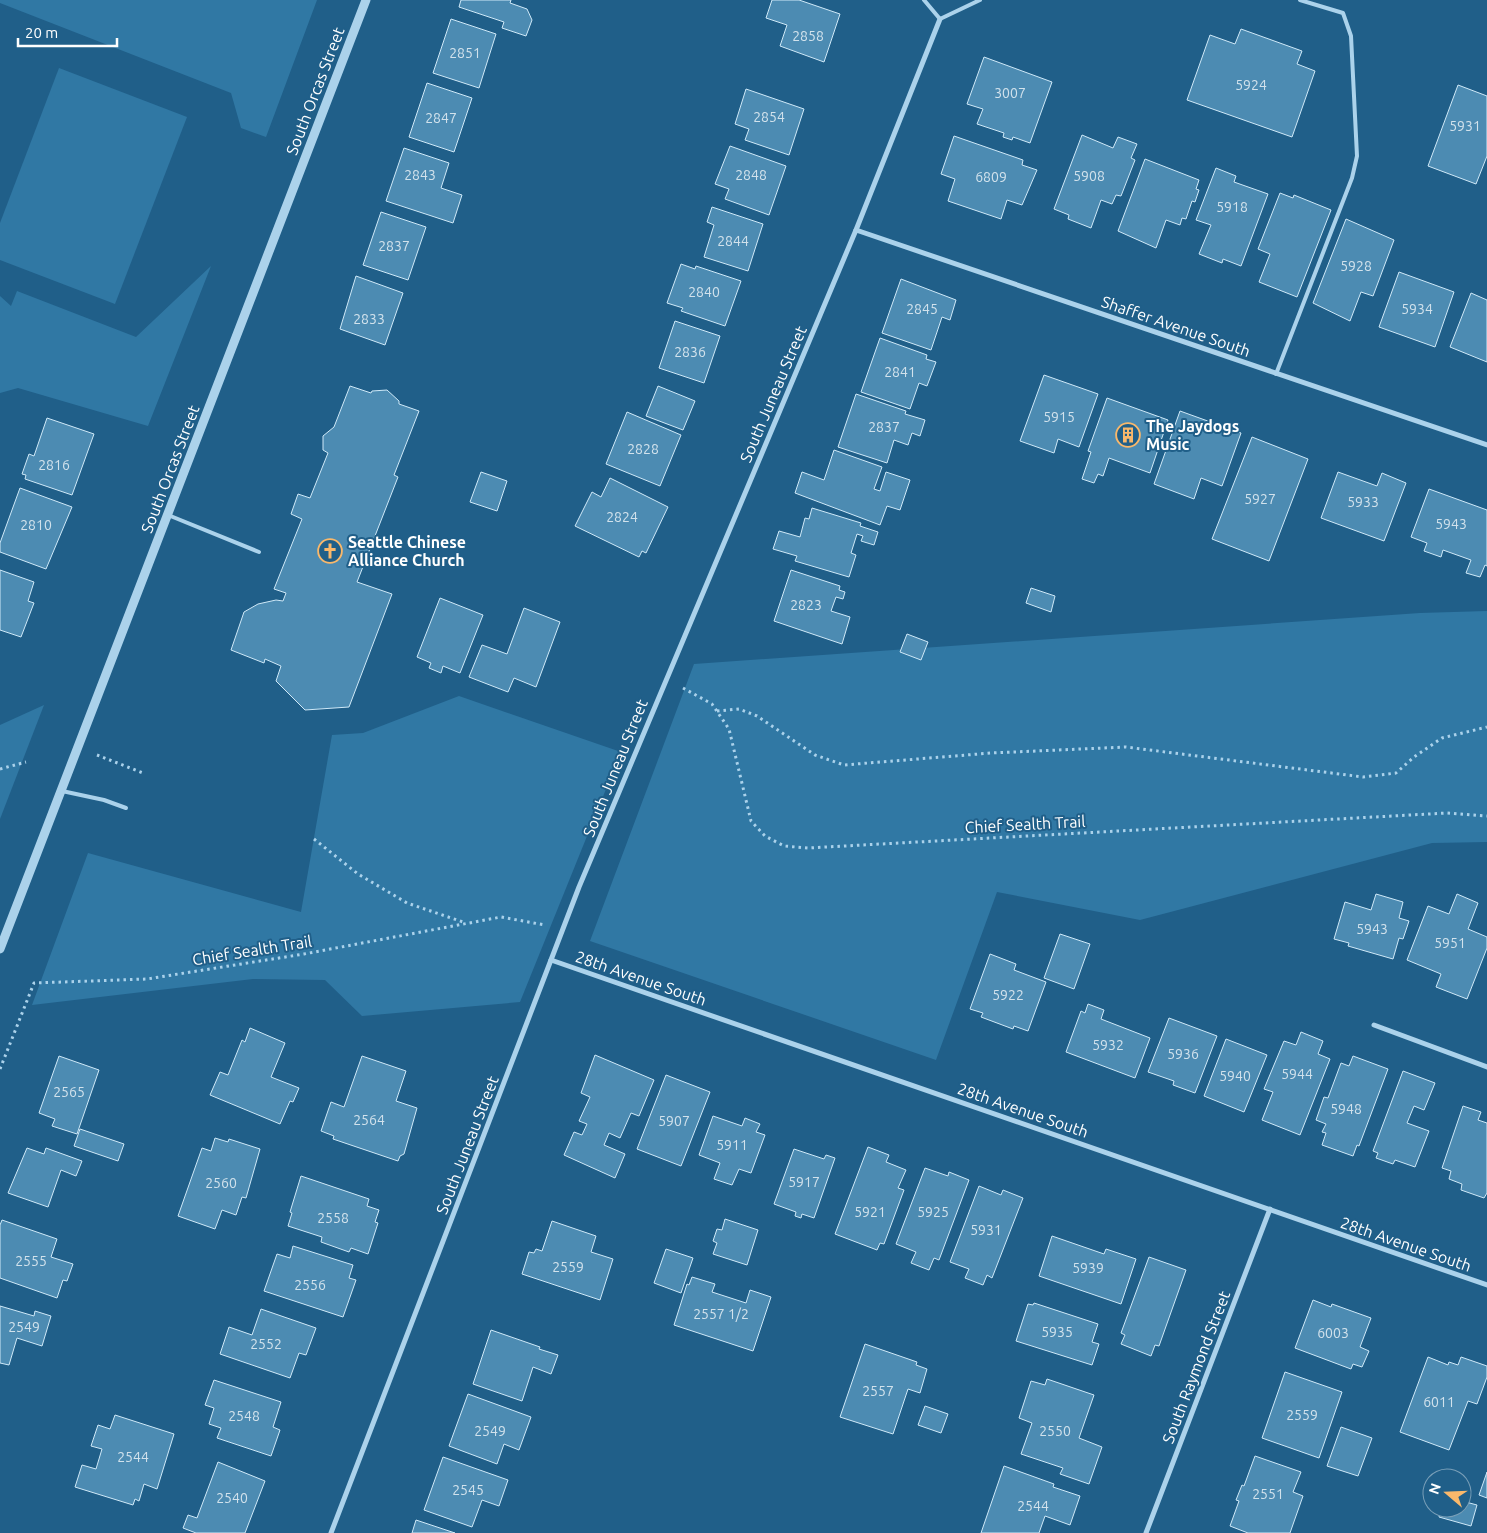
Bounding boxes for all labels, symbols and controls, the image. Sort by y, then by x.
scale bar [18,15,116,47]
text: 20 m [25,24,58,41]
street label: South Orcas Street [282,24,348,157]
house number: 2858 [792,28,824,44]
house number: 2851 [449,45,481,61]
house number: 5924 [1235,77,1267,93]
house number: 3007 [994,85,1026,101]
house number: 2854 [753,109,785,125]
house number: 2847 [425,110,457,126]
house number: 5931 [1449,118,1481,134]
house number: 2843 [404,167,436,183]
house number: 2848 [735,167,767,183]
house number: 5908 [1073,168,1105,184]
house number: 6809 [975,169,1007,185]
house number: 5918 [1216,199,1248,215]
house number: 2844 [717,233,749,249]
house number: 2837 [378,238,410,254]
house number: 5928 [1340,258,1372,274]
house number: 2840 [688,284,720,300]
street label: Shaffer Avenue South [1099,292,1253,360]
house number: 2845 [906,301,938,317]
house number: 5934 [1401,301,1433,317]
house number: 2833 [353,311,385,327]
street label: South Juneau Street [736,322,810,465]
house number: 2836 [674,344,706,360]
house number: 2841 [884,364,916,380]
street label: South Orcas Street [137,402,203,535]
house number: 5915 [1043,409,1075,425]
place label: The Jaydogs Music [1146,417,1239,453]
house number: 2837 [868,419,900,435]
building icon: The Jaydogs Music [1115,422,1141,448]
house number: 2828 [627,441,659,457]
house number: 2816 [38,457,70,473]
house number: 5927 [1244,491,1276,507]
house number: 5933 [1347,494,1379,510]
house number: 2824 [606,509,638,525]
house number: 5943 [1435,516,1467,532]
house number: 2810 [20,517,52,533]
place label: Seattle Chinese Alliance Church [348,533,466,569]
church icon: Seattle Chinese Alliance Church [317,538,343,564]
house number: 2823 [790,597,822,613]
street label: South Juneau Street [579,696,651,839]
street label: Chief Sealth Trail [964,812,1086,836]
house number: 5943 [1356,921,1388,937]
street label: Chief Sealth Trail [191,932,313,968]
house number: 5951 [1434,935,1466,951]
street label: 28th Avenue South [573,947,709,1009]
house number: 5922 [992,987,1024,1003]
house number: 5932 [1092,1037,1124,1053]
house number: 5936 [1167,1046,1199,1062]
house number: 5944 [1281,1066,1313,1082]
house number: 5940 [1219,1068,1251,1084]
street label: South Juneau Street [432,1073,502,1217]
street label: 28th Avenue South [955,1079,1091,1141]
house number: 2565 [53,1084,85,1100]
house number: 5948 [1330,1101,1362,1117]
house number: 2564 [353,1112,385,1128]
house number: 5907 [658,1113,690,1129]
house number: 5911 [716,1137,748,1153]
house number: 5917 [788,1174,820,1190]
house number: 2560 [205,1175,237,1191]
house number: 5921 [854,1204,886,1220]
house number: 5925 [917,1204,949,1220]
house number: 2558 [317,1210,349,1226]
street label: 28th Avenue South [1338,1213,1474,1275]
house number: 5931 [970,1222,1002,1238]
house number: 2555 [15,1253,47,1269]
house number: 2559 [552,1259,584,1275]
house number: 5939 [1072,1260,1104,1276]
house number: 2556 [294,1277,326,1293]
street label: South Raymond Street [1159,1288,1234,1446]
house number: 2557 1/2 [693,1306,749,1322]
house number: 2549 [8,1319,40,1335]
house number: 5935 [1041,1324,1073,1340]
house number: 6003 [1317,1325,1349,1341]
house number: 2552 [250,1336,282,1352]
house number: 2557 [862,1383,894,1399]
house number: 6011 [1423,1394,1455,1410]
house number: 2559 [1286,1407,1318,1423]
house number: 2548 [228,1408,260,1424]
house number: 2549 [474,1423,506,1439]
house number: 2550 [1039,1423,1071,1439]
house number: 2544 [117,1449,149,1465]
north arrow [1422,1468,1472,1518]
text: N [1425,1481,1444,1496]
house number: 2545 [452,1482,484,1498]
house number: 2551 [1252,1486,1284,1502]
house number: 2540 [216,1490,248,1506]
house number: 2544 [1017,1498,1049,1514]

